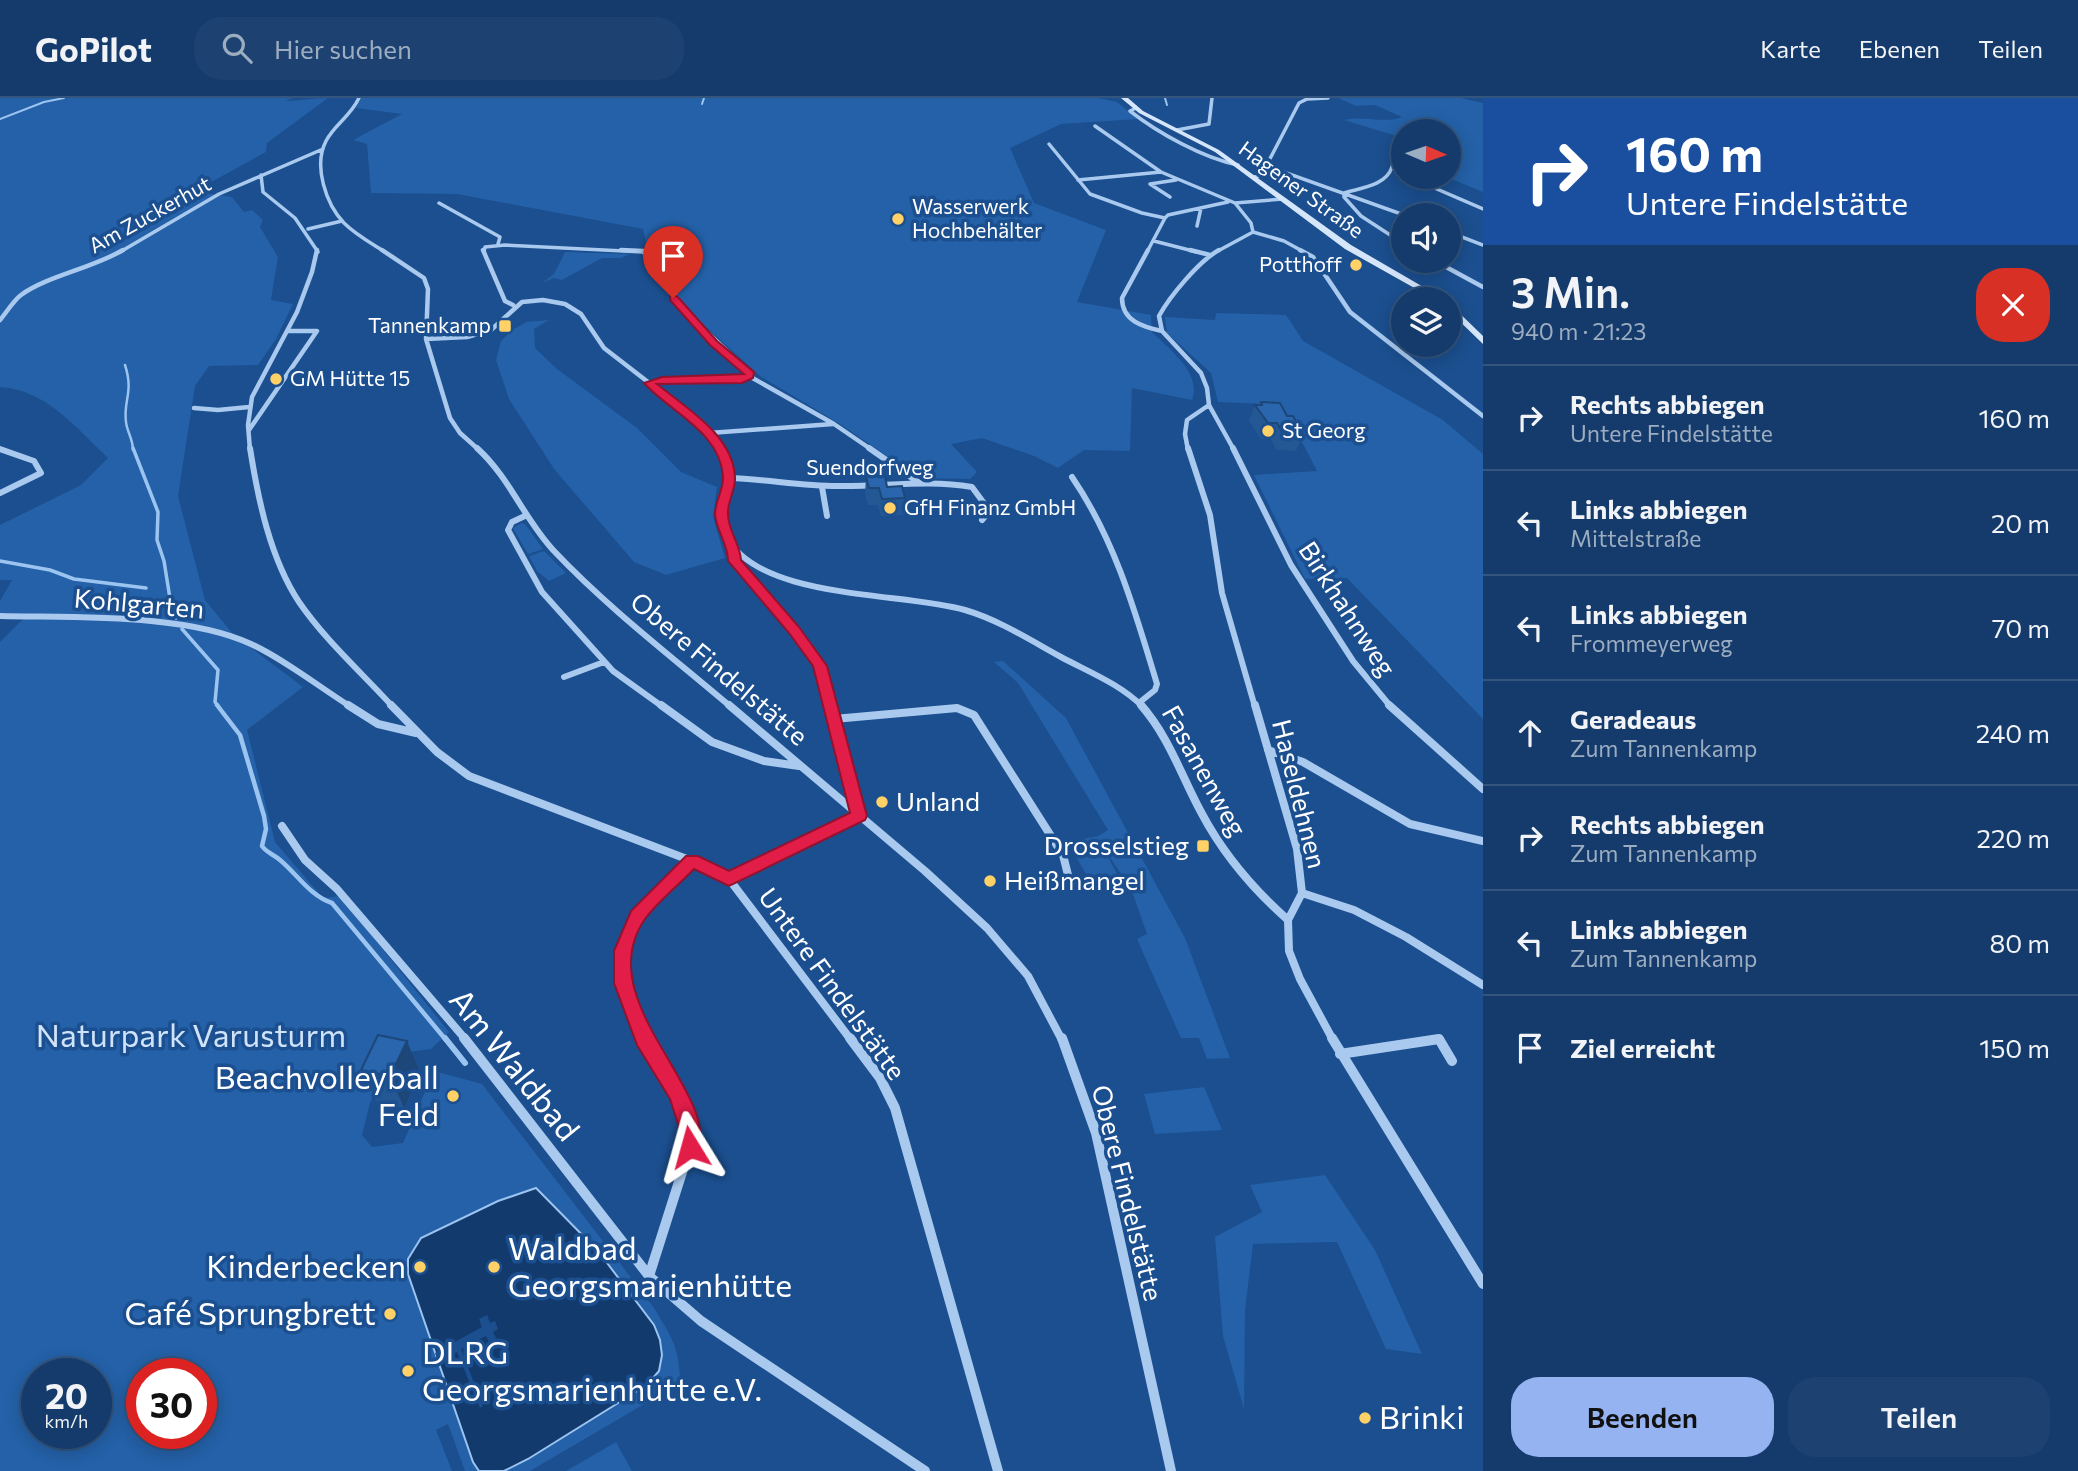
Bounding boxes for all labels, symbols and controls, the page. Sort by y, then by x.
search box [194,17,684,80]
text: GoPilot [35,28,152,69]
icon: search [218,29,256,67]
text: Hier suchen [274,33,412,64]
text: Karte [1760,34,1821,63]
text: Ebenen [1859,34,1940,63]
text: Teilen [1978,34,2043,63]
north arrow [1391,119,1461,189]
map controls [1391,119,1461,357]
text: 160 m [1626,122,1763,182]
icon: right [1511,126,1602,217]
street label: Hagener Straße [1235,135,1369,242]
street label: Am Zuckerhut [84,170,215,258]
text: Untere Findelstätte [1626,182,1908,222]
place label: Wasserwerk Hochbehälter [912,193,1042,242]
button: sound [1391,203,1461,273]
marker: Wasserwerk Hochbehälter [890,211,906,227]
pin [643,226,703,298]
icon: arrive [654,237,692,275]
place label: Potthoff [1259,251,1343,276]
marker: Potthoff [1348,257,1364,273]
text: 3 Min. [1511,265,1630,317]
button: close [1976,268,2050,342]
button: layers [1391,287,1461,357]
place label: Tannenkamp [368,312,491,337]
text: 940 m · 21:23 [1511,317,1646,345]
marker: Tannenkamp [497,318,513,334]
place label: GM Hütte 15 [290,365,410,390]
marker: GM Hütte 15 [268,371,284,387]
text: Rechts abbiegen [1570,388,1765,419]
icon: right [1511,399,1549,437]
text: 160 m [1978,402,2050,433]
place label: St Georg [1282,417,1366,442]
text: Untere Findelstätte [1570,419,1773,447]
marker: St Georg [1260,423,1276,439]
street label: Suendorfweg [806,454,934,479]
text: Links abbiegen [1570,493,1748,524]
place label: GfH Finanz GmbH [904,494,1076,519]
marker: GfH Finanz GmbH [882,500,898,516]
icon: left [1511,504,1549,542]
text: 20 m [1991,507,2050,538]
text: Mittelstraße [1570,524,1702,552]
street label: Birkhahnweg [1293,535,1403,681]
street label: Kohlgarten [73,581,206,624]
street label: Obere Findelstätte [625,585,815,751]
text: Links abbiegen [1570,598,1748,629]
icon: left [1511,609,1549,647]
text: 70 m [1992,612,2050,643]
text: Frommeyerweg [1570,629,1733,657]
street label: Fasanenweg [1157,699,1254,841]
text: Geradeaus [1570,703,1696,734]
icon: ahead [1511,714,1549,752]
street label: Haseldehnen [1267,716,1334,871]
text: 240 m [1976,717,2050,748]
text: Zum Tannenkamp [1570,734,1757,762]
place label: Unland [896,785,980,816]
marker: Unland [874,794,890,810]
text: Rechts abbiegen [1570,808,1765,839]
icon: right [1511,819,1549,857]
text: 220 m [1977,822,2050,853]
place label: Drosselstieg [1044,829,1189,860]
marker: Drosselstieg [1195,838,1211,854]
text: Zum Tannenkamp [1570,839,1757,867]
place label: Heißmangel [1004,864,1145,895]
marker: Heißmangel [982,873,998,889]
street label: Untere Findelstätte [753,881,913,1085]
text: Links abbiegen [1570,913,1748,944]
icon: left [1511,924,1549,962]
text: 80 m [1990,927,2050,958]
text: Zum Tannenkamp [1570,944,1757,972]
street label: Am Waldbad [442,979,589,1148]
park label: Naturpark Varusturm [36,1014,346,1054]
icon: arrive [1511,1029,1549,1067]
text: Ziel erreicht [1570,1032,1715,1063]
text: 150 m [1979,1032,2050,1063]
place label: Beachvolleyball Feld [215,1056,439,1133]
street label: Obere Findelstätte [1087,1081,1170,1304]
marker: Beachvolleyball Feld [445,1088,461,1104]
position arrow [653,1110,727,1184]
place label: Waldbad Georgsmarienhütte [508,1227,792,1304]
place label: Kinderbecken [206,1245,406,1285]
marker: Kinderbecken [412,1259,428,1275]
marker: Waldbad Georgsmarienhütte [486,1259,502,1275]
place label: Café Sprungbrett [124,1292,376,1332]
marker: Café Sprungbrett [382,1306,398,1322]
place label: DLRG Georgsmarienhütte e.V. [422,1331,762,1408]
speed limit sign: 30 [126,1358,217,1449]
marker: DLRG Georgsmarienhütte e.V. [400,1363,416,1379]
text: 20 [45,1373,88,1416]
button: Beenden [1511,1377,1774,1457]
button: Teilen [1788,1377,2050,1457]
place label: Brinki [1379,1396,1465,1436]
text: km/h [45,1410,88,1432]
marker: Brinki [1357,1410,1373,1426]

